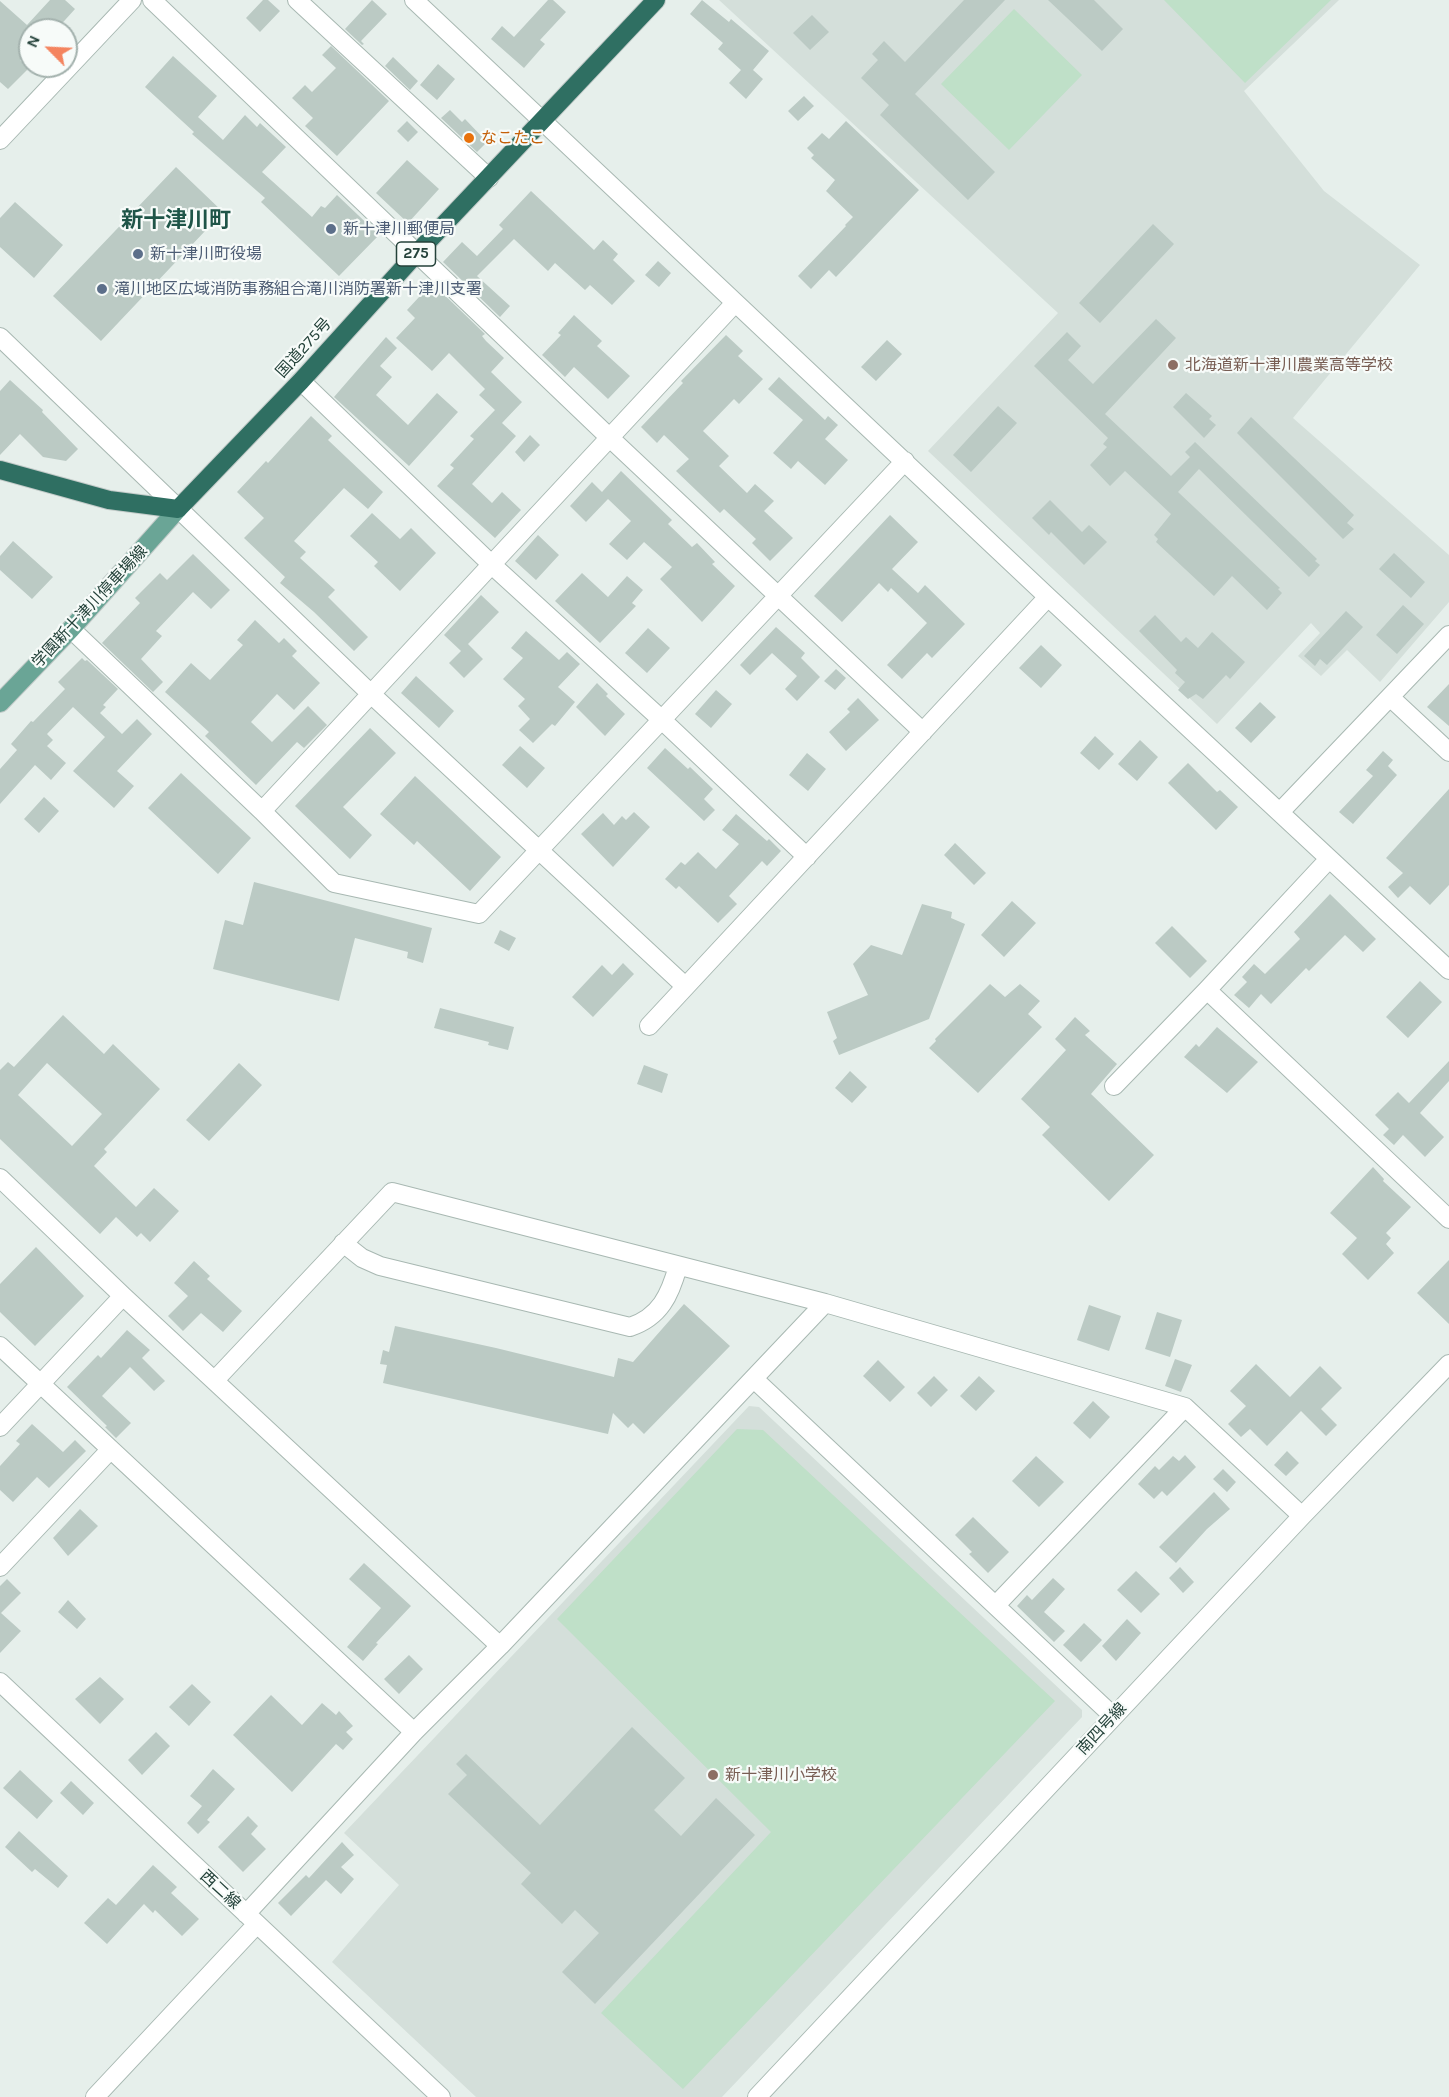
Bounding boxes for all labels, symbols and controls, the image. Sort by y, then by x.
north arrow [18,18,78,78]
text: N [22,32,44,50]
place label: なこたこ [481,128,545,148]
marker: なこたこ [462,131,476,145]
district label: 新十津川町 [121,208,231,234]
place label: 新十津川郵便局 [343,219,455,239]
marker: 新十津川郵便局 [324,222,338,236]
road number: 275 [396,242,436,266]
place label: 新十津川町役場 [150,244,262,264]
marker: 新十津川町役場 [131,247,145,261]
place label: 滝川地区広域消防事務組合滝川消防署新十津川支署 [114,279,482,299]
marker: 滝川地区広域消防事務組合滝川消防署新十津川支署 [95,282,109,296]
street label: 国道275号 [272,314,336,382]
place label: 北海道新十津川農業高等学校 [1185,355,1393,375]
marker: 北海道新十津川農業高等学校 [1166,358,1180,372]
street label: 学園新十津川停車場線 [28,542,152,672]
street label: 南四号線 [1073,1699,1131,1759]
place label: 新十津川小学校 [725,1765,837,1785]
marker: 新十津川小学校 [706,1768,720,1782]
street label: 西二線 [196,1867,244,1913]

